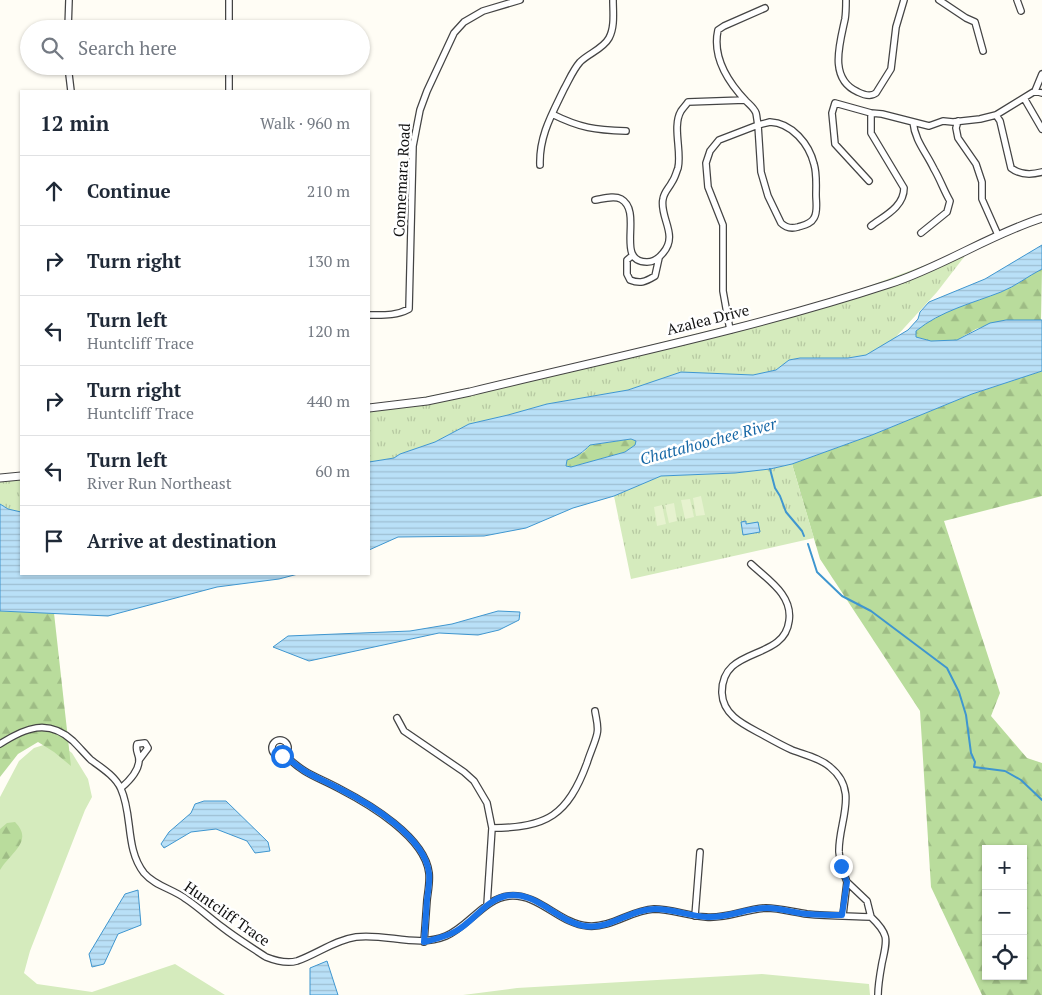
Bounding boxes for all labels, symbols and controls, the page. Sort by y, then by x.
search box [20,20,370,75]
icon: search [38,34,66,62]
text: Search here [78,35,177,60]
text: 12 min [40,109,109,137]
text: Walk · 960 m [260,112,350,134]
street label: Connemara Road [388,123,414,237]
icon: ahead [40,177,68,205]
text: Continue [87,178,171,203]
text: 210 m [307,180,350,202]
icon: right [40,247,68,275]
text: Turn right [87,248,181,273]
text: 130 m [307,250,350,272]
street label: Azalea Drive [664,299,751,339]
text: Turn left [87,307,168,332]
icon: left [40,317,68,345]
text: 120 m [307,320,350,342]
text: Huntcliff Trace [87,332,194,354]
text: Turn right [87,377,181,402]
icon: right [40,387,68,415]
text: 440 m [307,390,350,412]
text: Huntcliff Trace [87,402,194,424]
water label: Chattahoochee River [637,412,780,470]
text: Turn left [87,447,168,472]
icon: left [40,457,68,485]
text: 60 m [315,460,350,482]
text: River Run Northeast [87,472,232,494]
icon: arrive [40,527,68,555]
text: Arrive at destination [87,528,276,553]
route start [271,745,294,768]
map controls [982,845,1027,980]
button: + [982,845,1027,890]
route end [830,855,853,878]
street label: Huntcliff Trace [181,876,274,950]
button: − [982,890,1027,935]
button: locate [982,935,1027,980]

